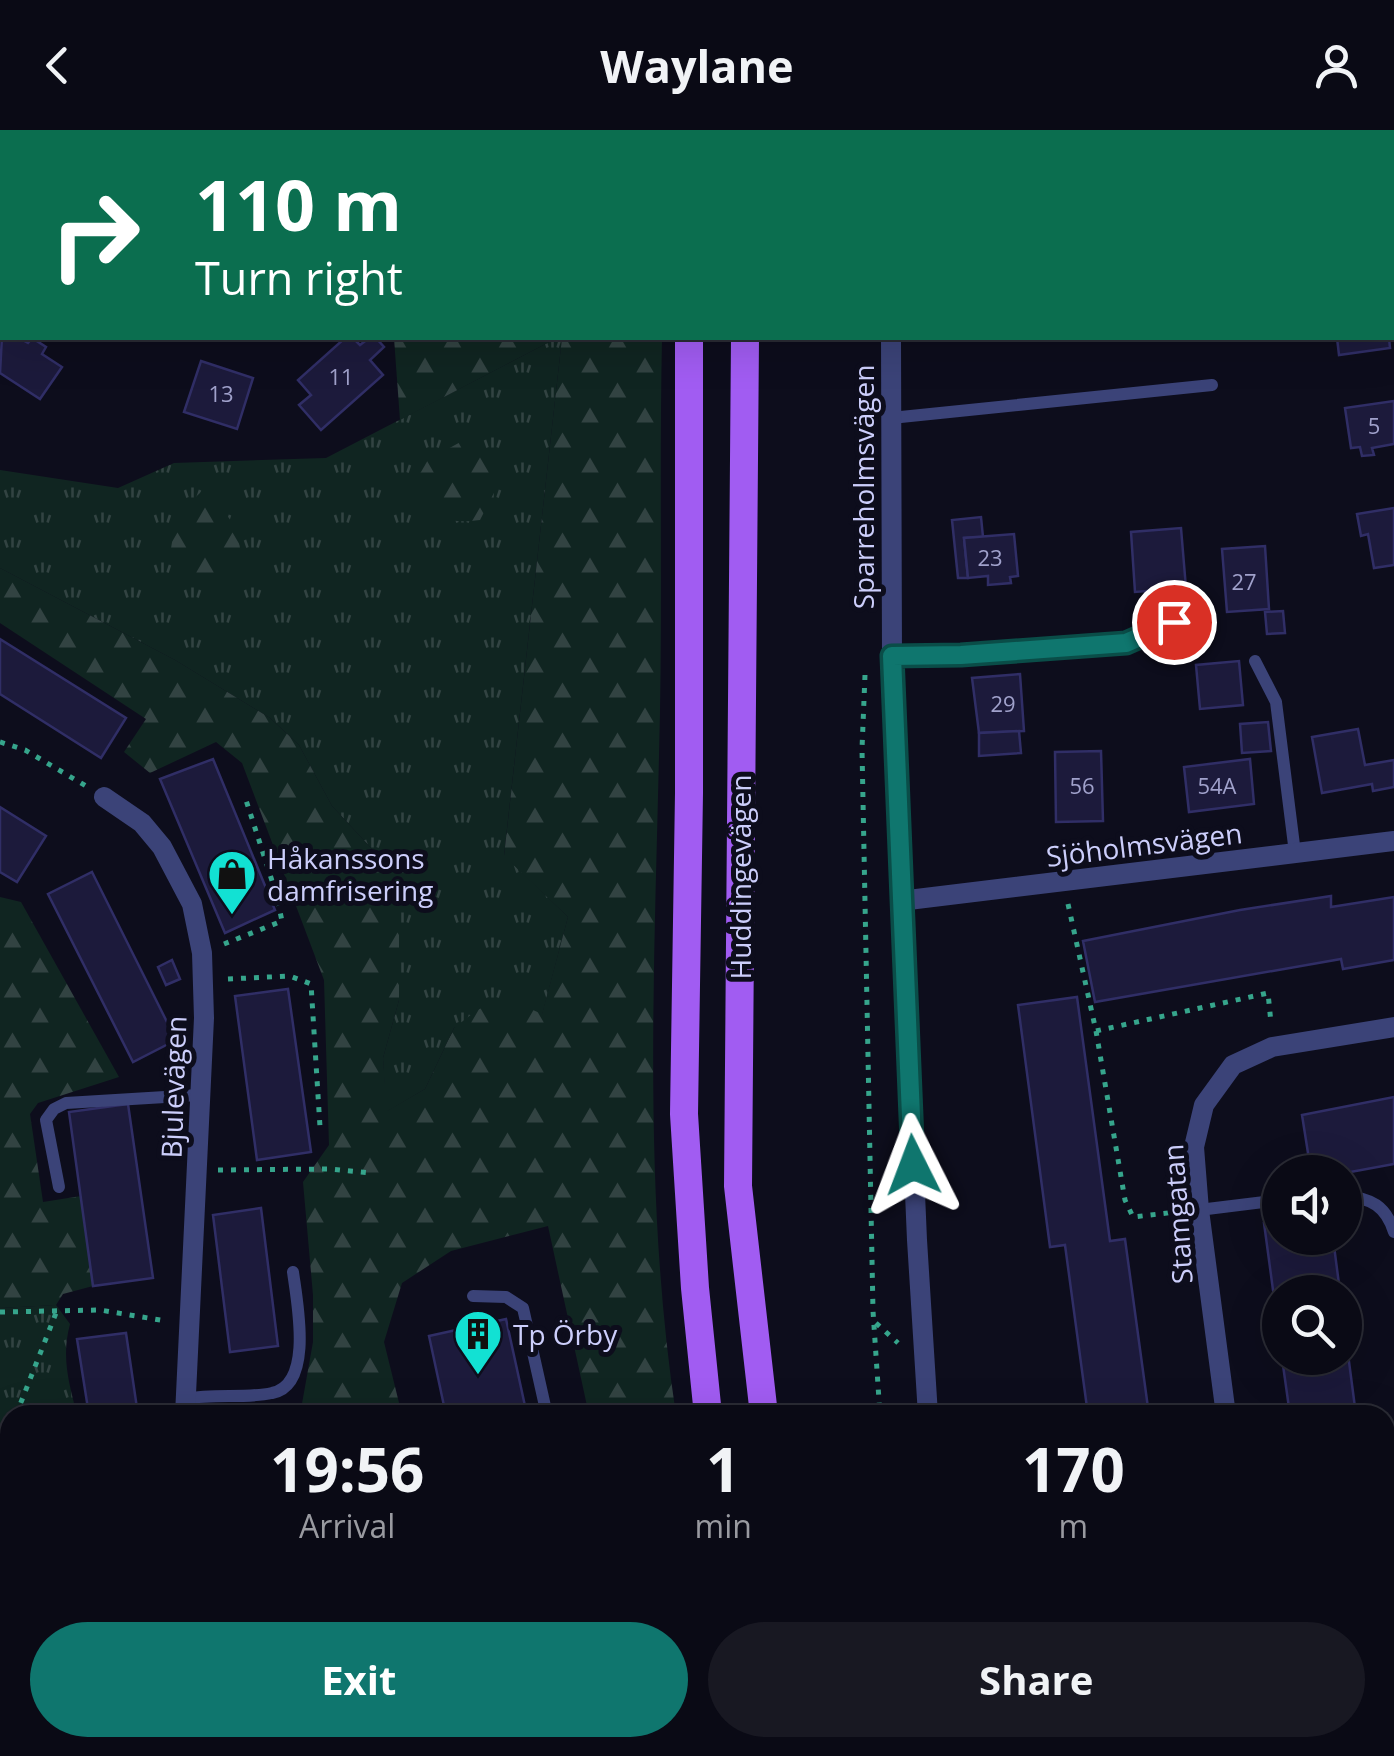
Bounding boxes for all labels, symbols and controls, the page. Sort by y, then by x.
text: Waylane [600,35,794,96]
icon: back [30,38,85,93]
icon: person [1309,38,1364,93]
text: 110 m [195,156,402,252]
icon: right [30,170,160,300]
text: Turn right [195,247,403,308]
house number: 11 [328,361,354,391]
street label: Sparreholmsvägen [844,365,882,609]
house number: 13 [208,378,234,408]
house number: 5 [1368,410,1380,440]
house number: 23 [977,542,1003,572]
house number: 27 [1231,566,1257,596]
pin [1132,580,1217,665]
icon: arrive [1147,595,1202,650]
house number: 29 [990,688,1016,718]
house number: 56 [1069,770,1095,800]
house number: 54A [1197,770,1237,800]
street label: Huddingevägen [721,775,759,979]
street label: Sjöholmsvägen [1044,813,1244,875]
place label: Håkanssons damfrisering [267,839,434,909]
shop icon: Håkanssons damfrisering [206,848,258,916]
street label: Bjulevägen [152,1015,194,1159]
position arrow [861,1113,965,1217]
street label: Stamgatan [1153,1143,1201,1285]
map controls [1262,1155,1362,1375]
button: sound [1262,1155,1362,1255]
button: search [1262,1275,1362,1375]
building icon: Tp Örby [452,1308,504,1376]
place label: Tp Örby [513,1315,618,1353]
text: 19:56 [270,1428,424,1510]
text: 1 [706,1428,740,1510]
text: 170 [1022,1428,1125,1510]
text: Arrival [299,1504,395,1547]
text: min [695,1504,752,1547]
text: m [1059,1504,1088,1547]
button: Exit [30,1622,688,1737]
button: Share [708,1622,1365,1737]

